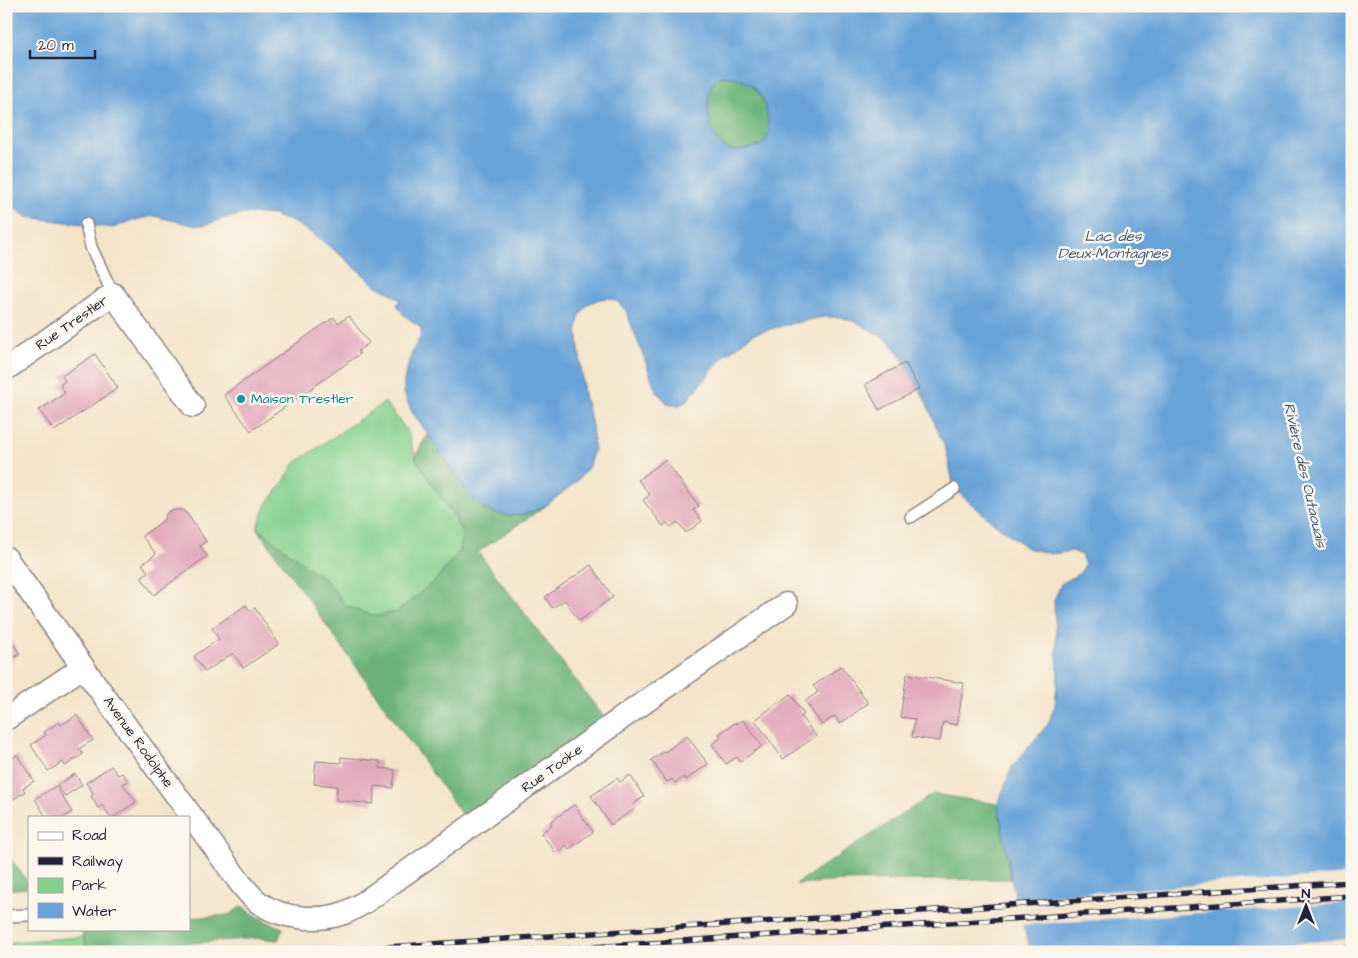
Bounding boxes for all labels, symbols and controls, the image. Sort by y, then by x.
scale bar [30,28,95,60]
text: 20 m [38,35,74,56]
water label: Lac des Deux-Montagnes [1058,226,1170,265]
street label: Rue Trestler [32,290,113,355]
place label: Maison Trestler [251,389,354,409]
marker: Maison Trestler [235,393,247,405]
water label: Rivière des Outaouais [1278,401,1332,551]
street label: Avenue Rodolphe [98,692,178,792]
street label: Rue Tooke [517,740,587,798]
legend [28,816,190,930]
text: Road [72,825,107,846]
text: Railway [72,851,123,873]
text: Park [72,875,107,896]
north arrow [1280,880,1330,930]
text: N [1302,884,1311,904]
text: Water [72,901,116,922]

